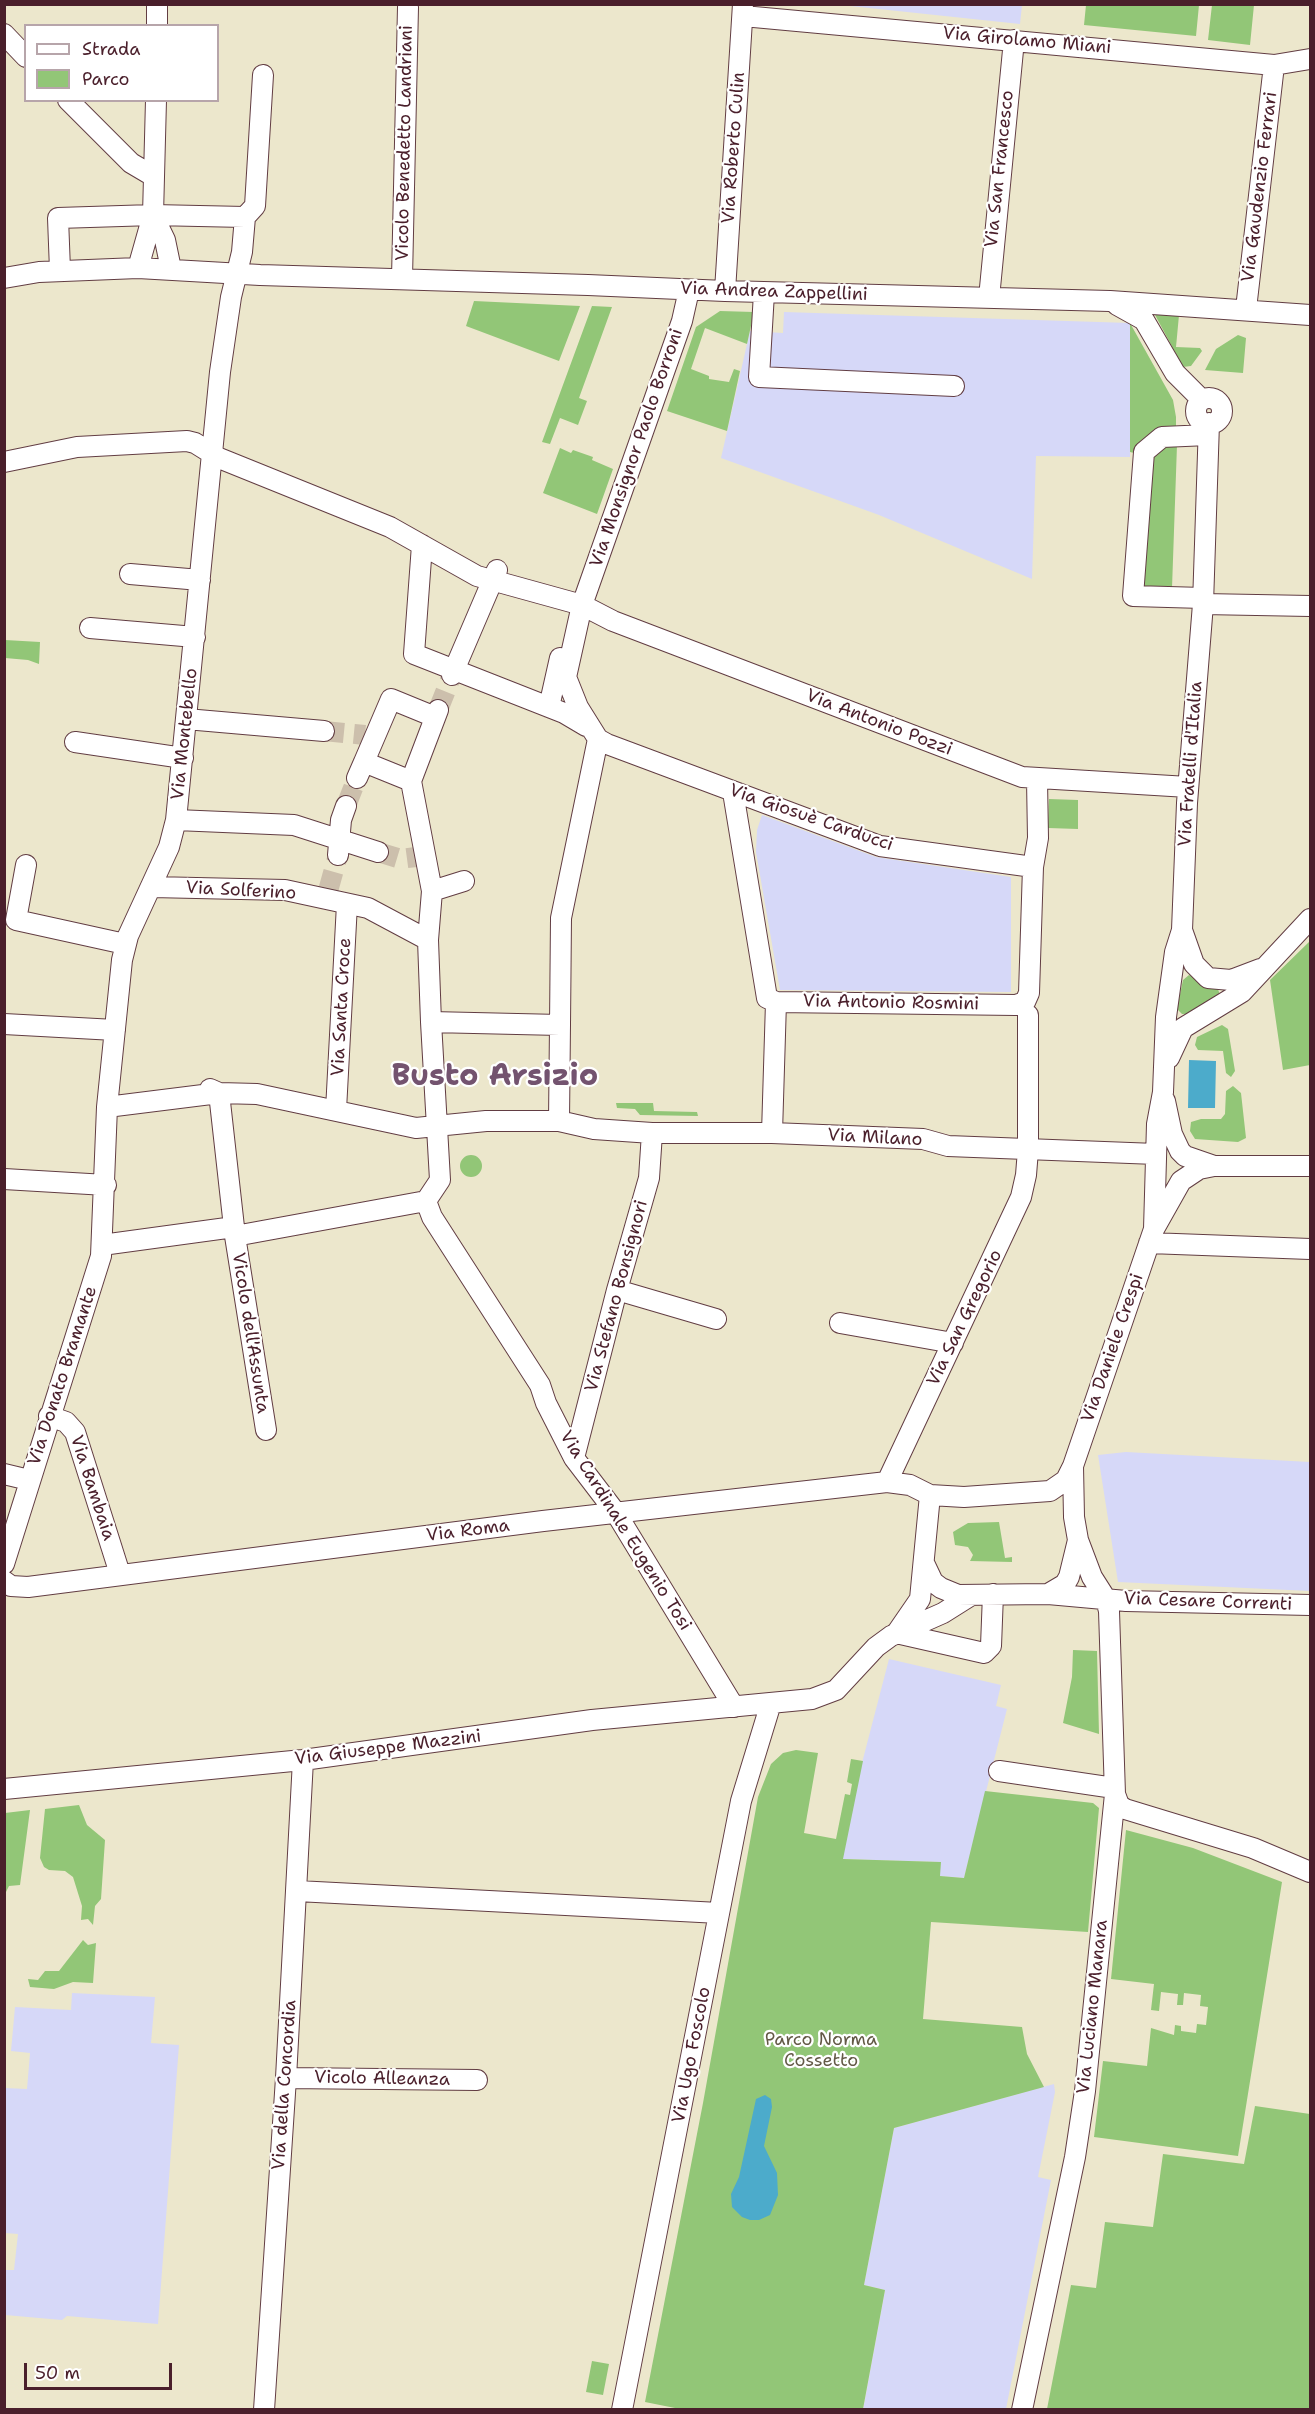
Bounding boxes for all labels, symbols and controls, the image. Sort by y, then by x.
street label: Via Girolamo Miani [942,23,1112,59]
legend [24,24,219,102]
street label: Vicolo Benedetto Landriani [392,25,418,261]
text: Strada [82,37,141,61]
text: Parco [82,67,130,91]
street label: Via Roberto Culin [718,71,750,225]
street label: Via San Francesco [981,89,1019,249]
street label: Via Gaudenzio Ferrari [1238,91,1282,283]
street label: Via Andrea Zappellini [680,278,868,306]
street label: Via Monsignor Paolo Borroni [586,326,688,570]
street label: Via Montebello [167,667,203,801]
street label: Via Fratelli d'Italia [1174,681,1208,847]
street label: Via Antonio Pozzi [803,685,955,761]
street label: Via Giosuè Carducci [726,780,896,856]
street label: Via Solferino [185,877,297,905]
street label: Via Santa Croce [328,937,356,1077]
street label: Via Antonio Rosmini [803,991,979,1015]
district label: Busto Arsizio [392,1059,598,1095]
street label: Via Milano [827,1125,923,1151]
street label: Via Stefano Bonsignori [581,1198,653,1394]
street label: Via San Gregorio [923,1246,1007,1390]
street label: Vicolo dell'Assunta [227,1251,273,1415]
street label: Via Daniele Crespi [1077,1271,1149,1425]
street label: Via Donato Bramante [24,1284,102,1468]
street label: Via Cardinale Eugenio Tosi [555,1427,695,1635]
street label: Via Bambaia [65,1433,119,1543]
street label: Via Roma [425,1515,511,1547]
street label: Via Cesare Correnti [1123,1588,1293,1616]
street label: Via Giuseppe Mazzini [293,1726,483,1770]
street label: Via Luciano Manara [1073,1919,1113,2095]
street label: Via Ugo Foscolo [668,1985,716,2125]
street label: Via della Concordia [268,1999,302,2171]
park label: Parco Norma Cossetto [765,2029,877,2072]
street label: Vicolo Alleanza [314,2067,450,2091]
scale bar [27,2351,176,2389]
text: 50 m [35,2361,80,2385]

